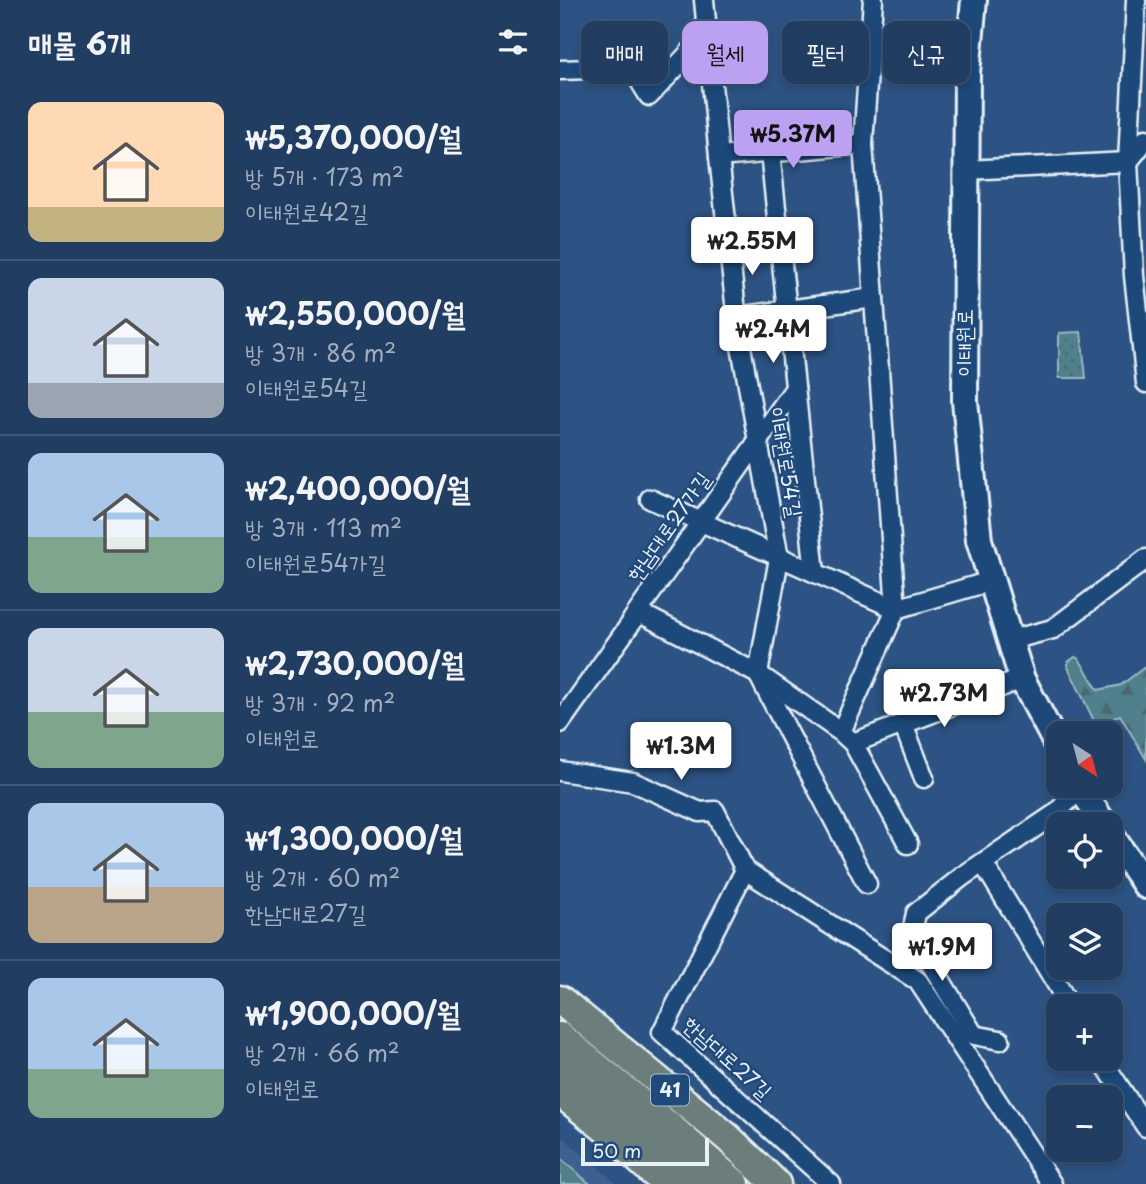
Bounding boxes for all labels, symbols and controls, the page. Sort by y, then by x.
text: 매물 6개 [28,20,131,65]
chip: 매매 [581,21,668,84]
chip: 월세 [682,21,768,84]
chip: 필터 [782,21,869,84]
chip: 신규 [883,21,970,84]
icon: filters [494,23,532,61]
pin: ₩5.37M [736,110,850,170]
text: ₩5,370,000/월 [245,114,462,159]
text: ₩5.37M [750,115,836,150]
icon: home [84,130,168,214]
text: 방 5개 · 173 m² [245,159,404,194]
text: 이태원로42길 [245,194,368,229]
pin: ₩2.55M [695,218,809,277]
text: ₩2.55M [707,222,797,257]
text: ₩2,550,000/월 [245,290,465,335]
icon: home [84,306,168,390]
pin: ₩2.4M [724,306,822,365]
street label: 이태원로 [947,309,979,377]
text: ₩2.4M [735,310,811,345]
text: 방 3개 · 86 m² [245,335,396,370]
text: 이태원로54길 [245,370,368,405]
street label: 이태원로54길 [761,404,812,520]
street label: 한남대로27가길 [618,464,717,587]
text: ₩2,400,000/월 [245,465,471,510]
icon: home [84,481,168,565]
text: 방 3개 · 113 m² [245,510,402,545]
text: 이태원로54가길 [245,545,386,580]
text: ₩2,730,000/월 [245,640,465,685]
icon: home [84,656,168,740]
pin: ₩2.73M [887,670,1001,729]
text: ₩2.73M [900,674,988,709]
text: 방 3개 · 92 m² [245,685,395,720]
text: 이태원로 [245,720,319,755]
north arrow [1046,721,1124,798]
map controls [1046,721,1123,1162]
pin: ₩1.3M [632,722,730,782]
text: ₩1.3M [646,727,716,762]
button: locate [1046,812,1123,889]
text: ₩1,300,000/월 [245,815,463,860]
icon: home [84,831,168,915]
text: 방 2개 · 60 m² [245,860,400,895]
text: 한남대로27길 [245,895,366,930]
button: layers [1046,903,1123,980]
pin: ₩1.9M [893,923,991,983]
text: ₩1.9M [908,928,976,963]
text: ₩1,900,000/월 [245,990,461,1035]
button: + [1046,994,1123,1071]
icon: home [84,1006,168,1090]
street label: 한남대로27길 [676,1008,780,1106]
text: 방 2개 · 66 m² [245,1035,400,1070]
text: 이태원로 [245,1070,319,1105]
road number: 41 [651,1074,689,1106]
button: − [1046,1085,1123,1162]
scale bar [581,1135,709,1167]
text: 50 m [592,1136,641,1164]

